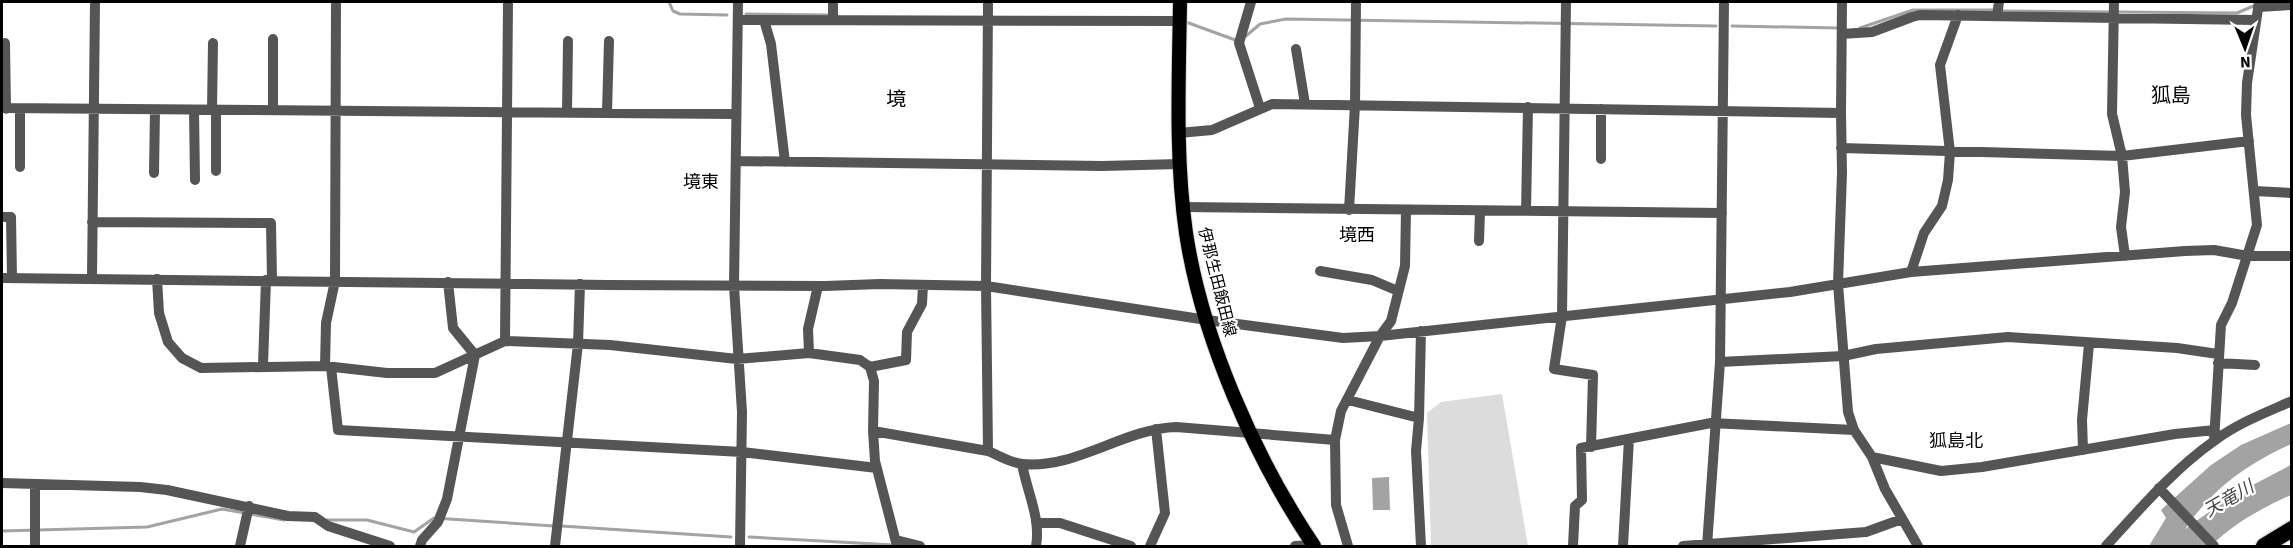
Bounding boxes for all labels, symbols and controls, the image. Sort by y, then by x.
north arrow [2215,18,2275,78]
text: N [2240,51,2251,73]
district label: 狐島 [2151,82,2191,110]
district label: 境 [886,86,906,114]
district label: 境東 [683,170,719,195]
district label: 境西 [1339,223,1375,248]
street label: 伊那生田飯田線 [1193,225,1241,339]
district label: 狐島北 [1929,429,1983,454]
water label: 天竜川 [2199,474,2260,523]

